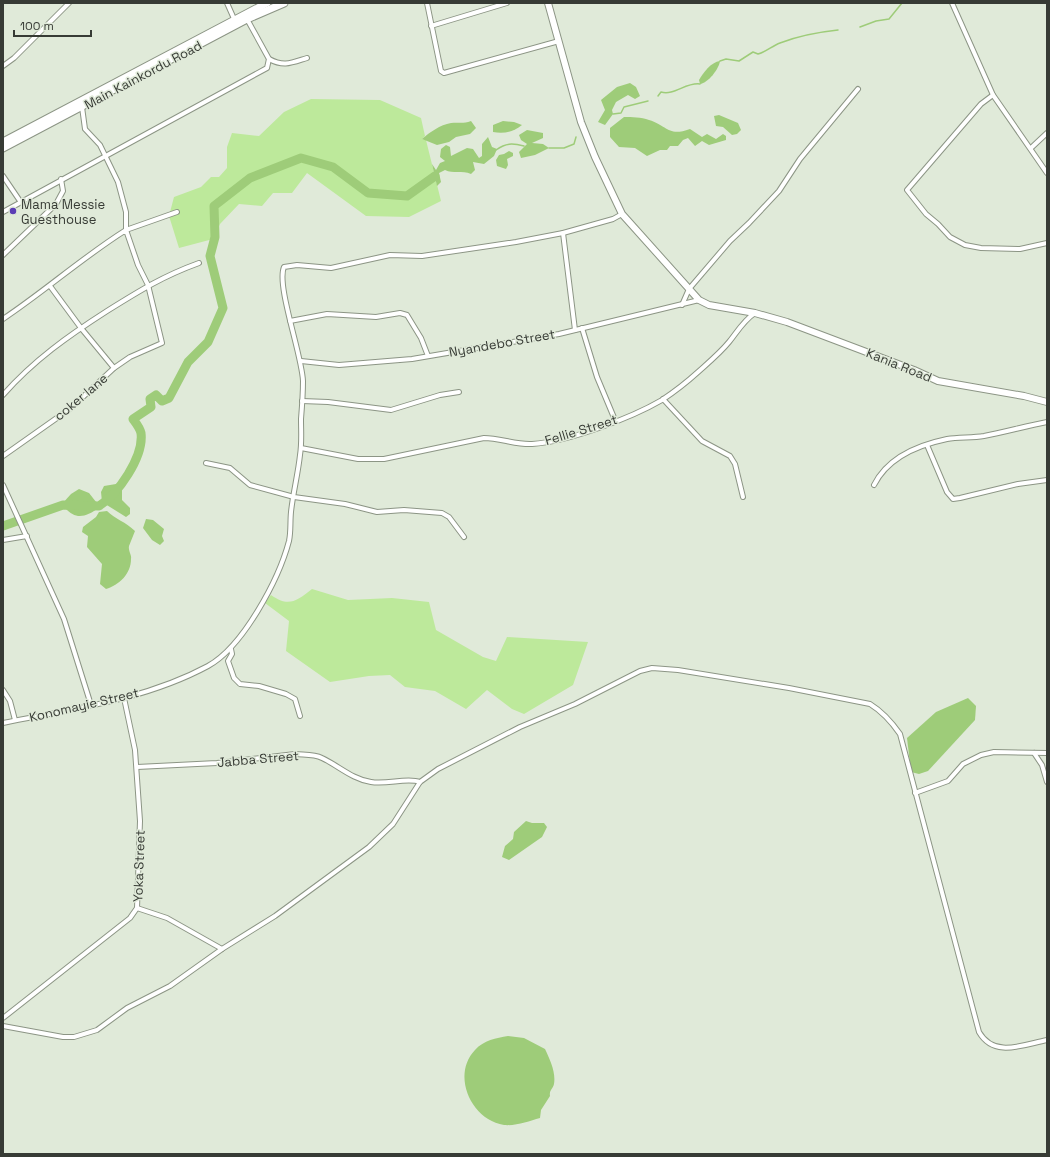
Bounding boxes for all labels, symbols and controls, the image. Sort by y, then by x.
scale bar [14,12,91,38]
text: 100 m [20,18,54,34]
street label: Main Kainkordu Road [81,37,205,113]
place label: Mama Messie Guesthouse [21,196,105,228]
marker: Mama Messie Guesthouse [8,206,18,216]
street label: Nyandebo Street [448,325,556,361]
street label: Kania Road [864,344,934,386]
street label: coker lane [51,370,111,424]
street label: Fellie Street [543,411,619,449]
street label: Konomayie Street [27,684,141,726]
street label: Jabba Street [216,747,300,771]
street label: Yoka Street [129,830,149,902]

